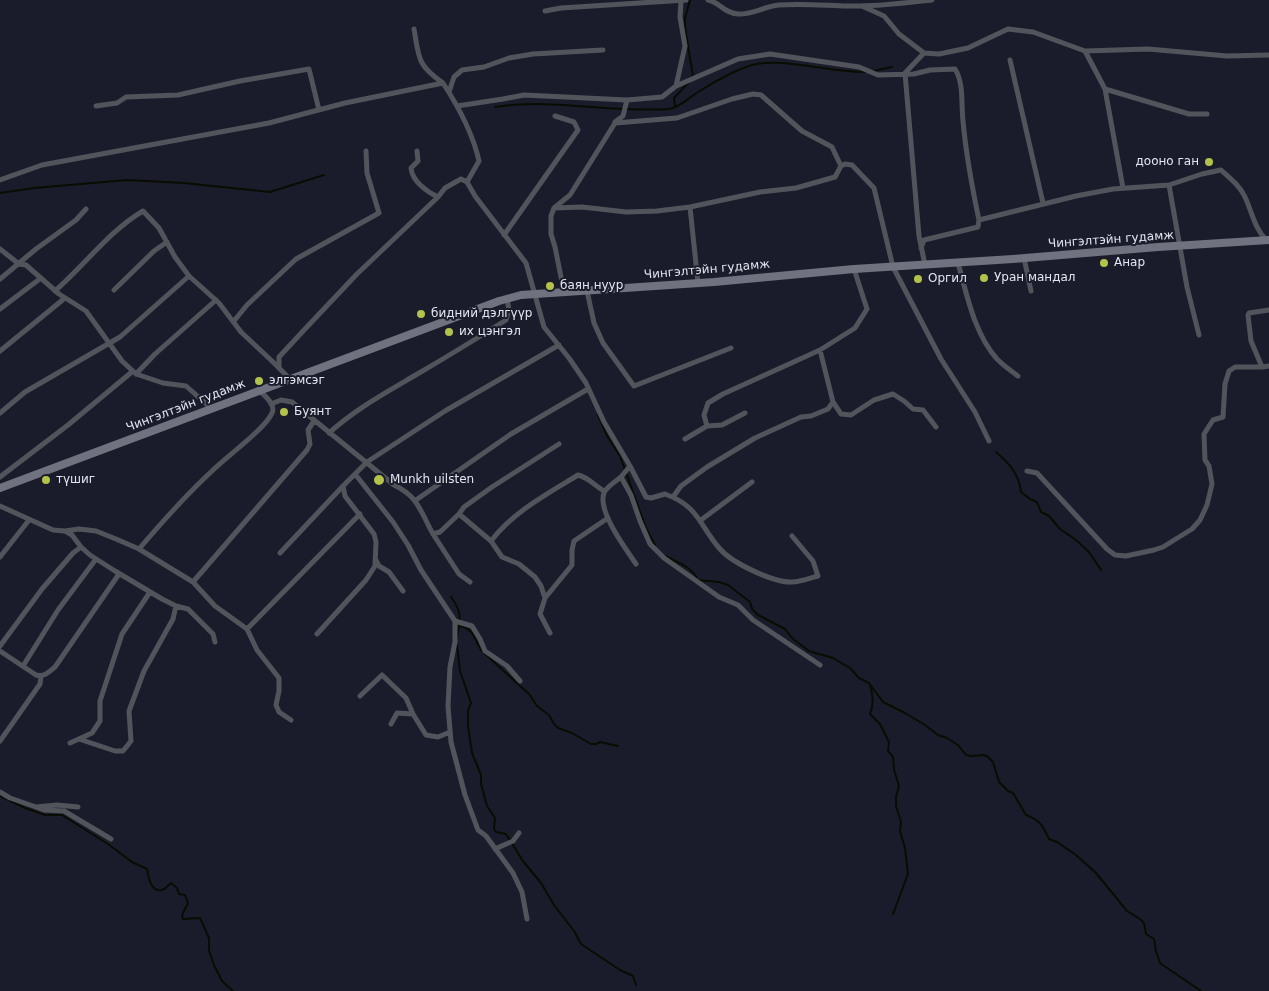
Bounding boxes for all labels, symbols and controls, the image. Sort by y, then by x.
place label: дооно ган [1136,155,1199,169]
marker: дооно ган [1203,156,1215,168]
street label: Чингэлтэйн гудамж [1047,228,1175,252]
place label: Анар [1114,256,1145,270]
street label: Чингэлтэйн гудамж [643,257,771,283]
marker: Анар [1098,257,1110,269]
place label: Уран мандал [994,271,1076,285]
place label: Оргил [928,272,967,286]
marker: Уран мандал [978,272,990,284]
marker: Оргил [912,273,924,285]
place label: баян нуур [560,279,623,293]
marker: баян нуур [544,280,556,292]
place label: бидний дэлгүүр [431,307,532,321]
marker: бидний дэлгүүр [415,308,427,320]
place label: их цэнгэл [459,325,521,339]
marker: их цэнгэл [443,326,455,338]
place label: элгэмсэг [269,374,325,388]
marker: элгэмсэг [253,375,265,387]
street label: Чингэлтэйн гудамж [124,377,248,435]
place label: Буянт [294,405,331,419]
marker: Буянт [278,406,290,418]
place label: түшиг [56,473,95,487]
marker: Munkh uilsten [372,473,386,487]
place label: Munkh uilsten [390,473,474,487]
marker: түшиг [40,474,52,486]

